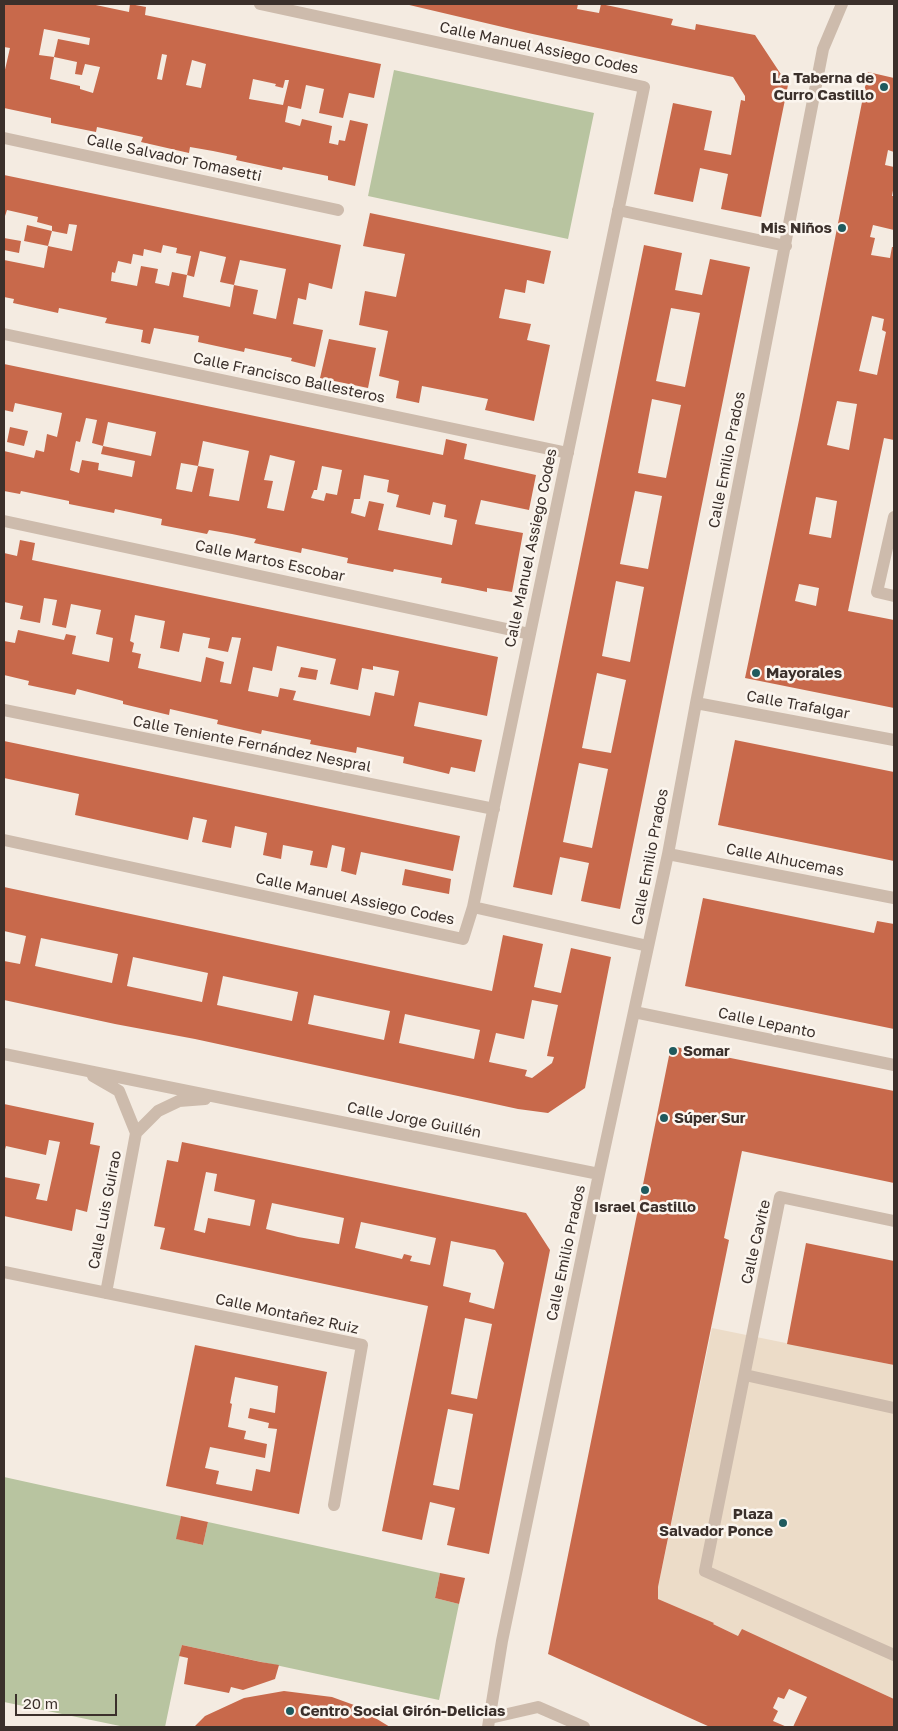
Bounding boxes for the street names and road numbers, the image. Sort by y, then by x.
street label: Calle Manuel Assiego Codes [438,18,640,78]
street label: Calle Salvador Tomasetti [85,131,263,185]
street label: Calle Francisco Ballesteros [191,349,387,407]
street label: Calle Emilio Prados [705,390,749,530]
street label: Calle Manuel Assiego Codes [501,447,561,649]
street label: Calle Martos Escobar [193,536,347,586]
street label: Calle Trafalgar [745,687,851,723]
street label: Calle Teniente Fernández Nespral [131,712,373,776]
street label: Calle Emilio Prados [628,787,672,927]
street label: Calle Alhucemas [724,840,846,880]
street label: Calle Manuel Assiego Codes [254,869,456,929]
street label: Calle Lepanto [716,1004,818,1042]
street label: Calle Jorge Guillén [345,1098,483,1142]
street label: Calle Luis Guirao [85,1149,125,1271]
street label: Calle Emilio Prados [543,1183,589,1323]
street label: Calle Cavite [738,1198,774,1286]
street label: Calle Montañez Ruiz [214,1290,360,1338]

